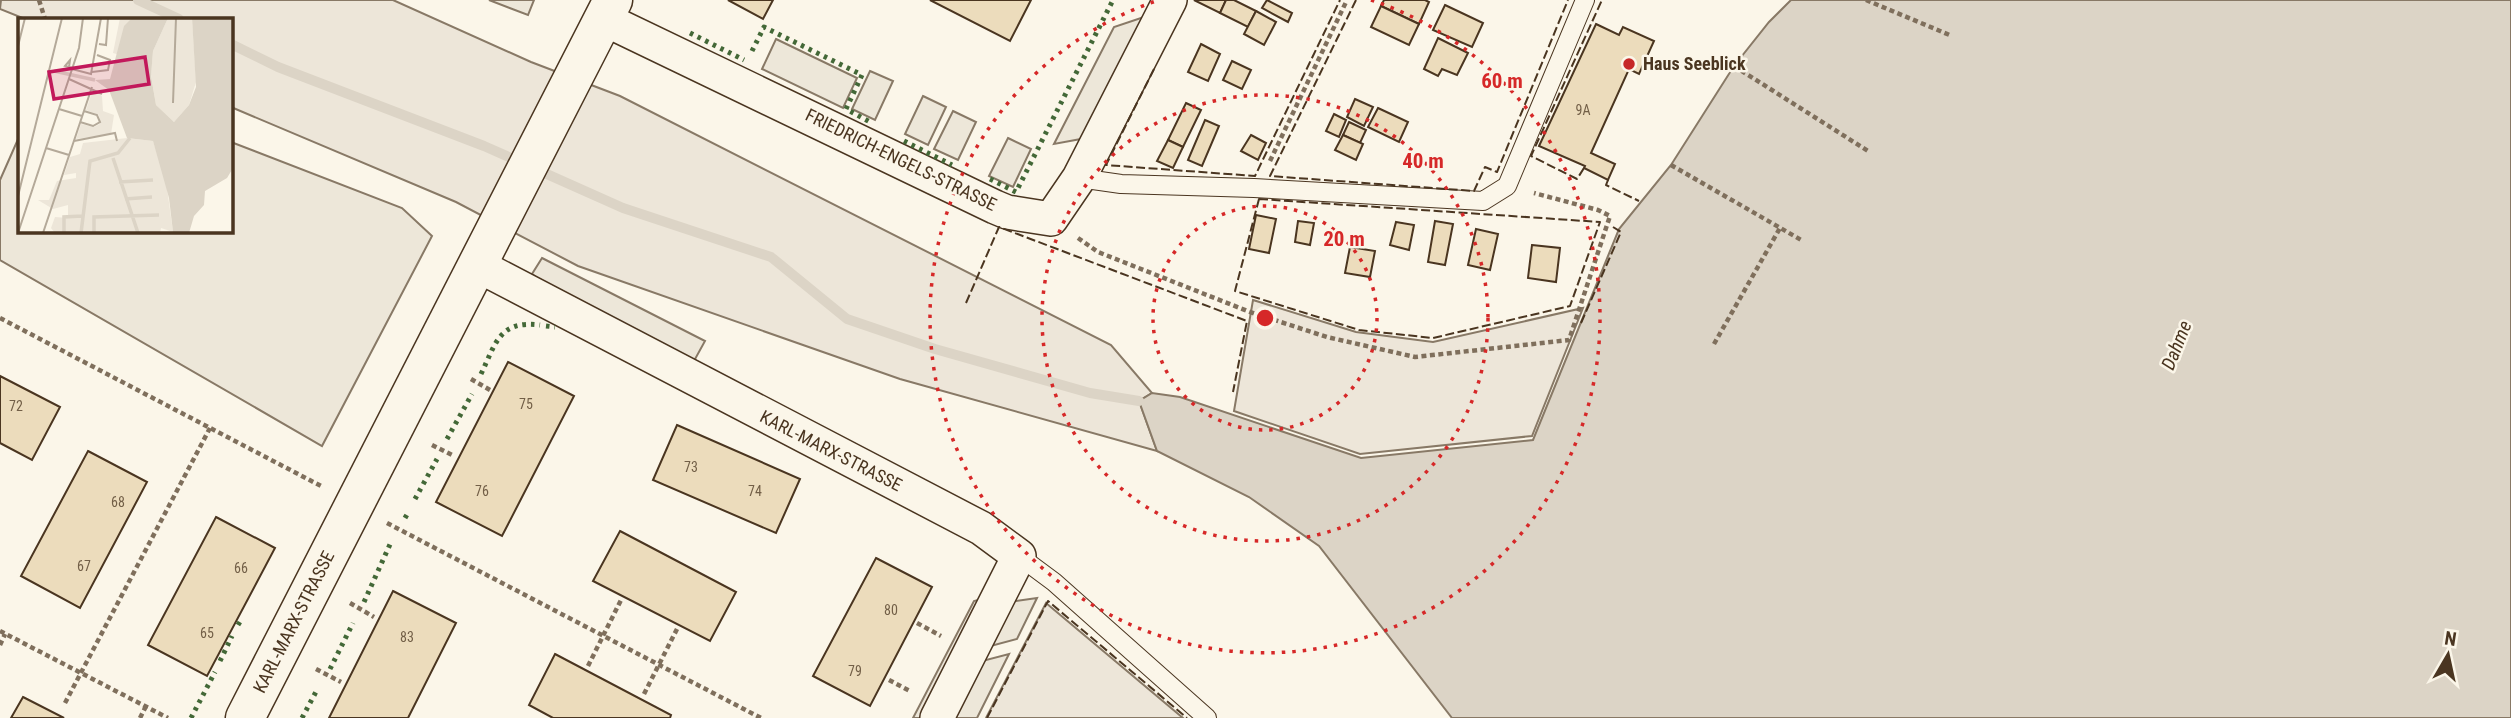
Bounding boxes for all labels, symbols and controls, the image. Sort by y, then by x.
inset map [18,18,233,233]
place label: Haus Seeblick [1643,53,1746,74]
marker: Haus Seeblick [1621,56,1637,72]
text: 60 m [1481,69,1523,93]
house number: 9A [1576,102,1590,118]
street label: FRIEDRICH-ENGELS-STRASSE [802,104,1000,215]
text: 40 m [1402,149,1444,173]
text: 20 m [1323,227,1365,251]
centre of rings [1253,306,1277,330]
water label: Dahme [2156,317,2197,373]
house number: 75 [519,396,533,412]
house number: 72 [9,398,23,414]
street label: KARL-MARX-STRASSE [757,406,906,496]
house number: 73 [684,459,698,475]
house number: 76 [475,483,489,499]
house number: 74 [748,483,762,499]
house number: 68 [111,494,125,510]
street label: KARL-MARX-STRASSE [249,547,339,696]
house number: 67 [77,558,91,574]
house number: 66 [234,560,248,576]
house number: 80 [884,602,898,618]
north arrow [2413,620,2483,690]
house number: 65 [200,625,214,641]
text: N [2443,626,2458,651]
house number: 83 [400,629,414,645]
house number: 79 [848,663,862,679]

